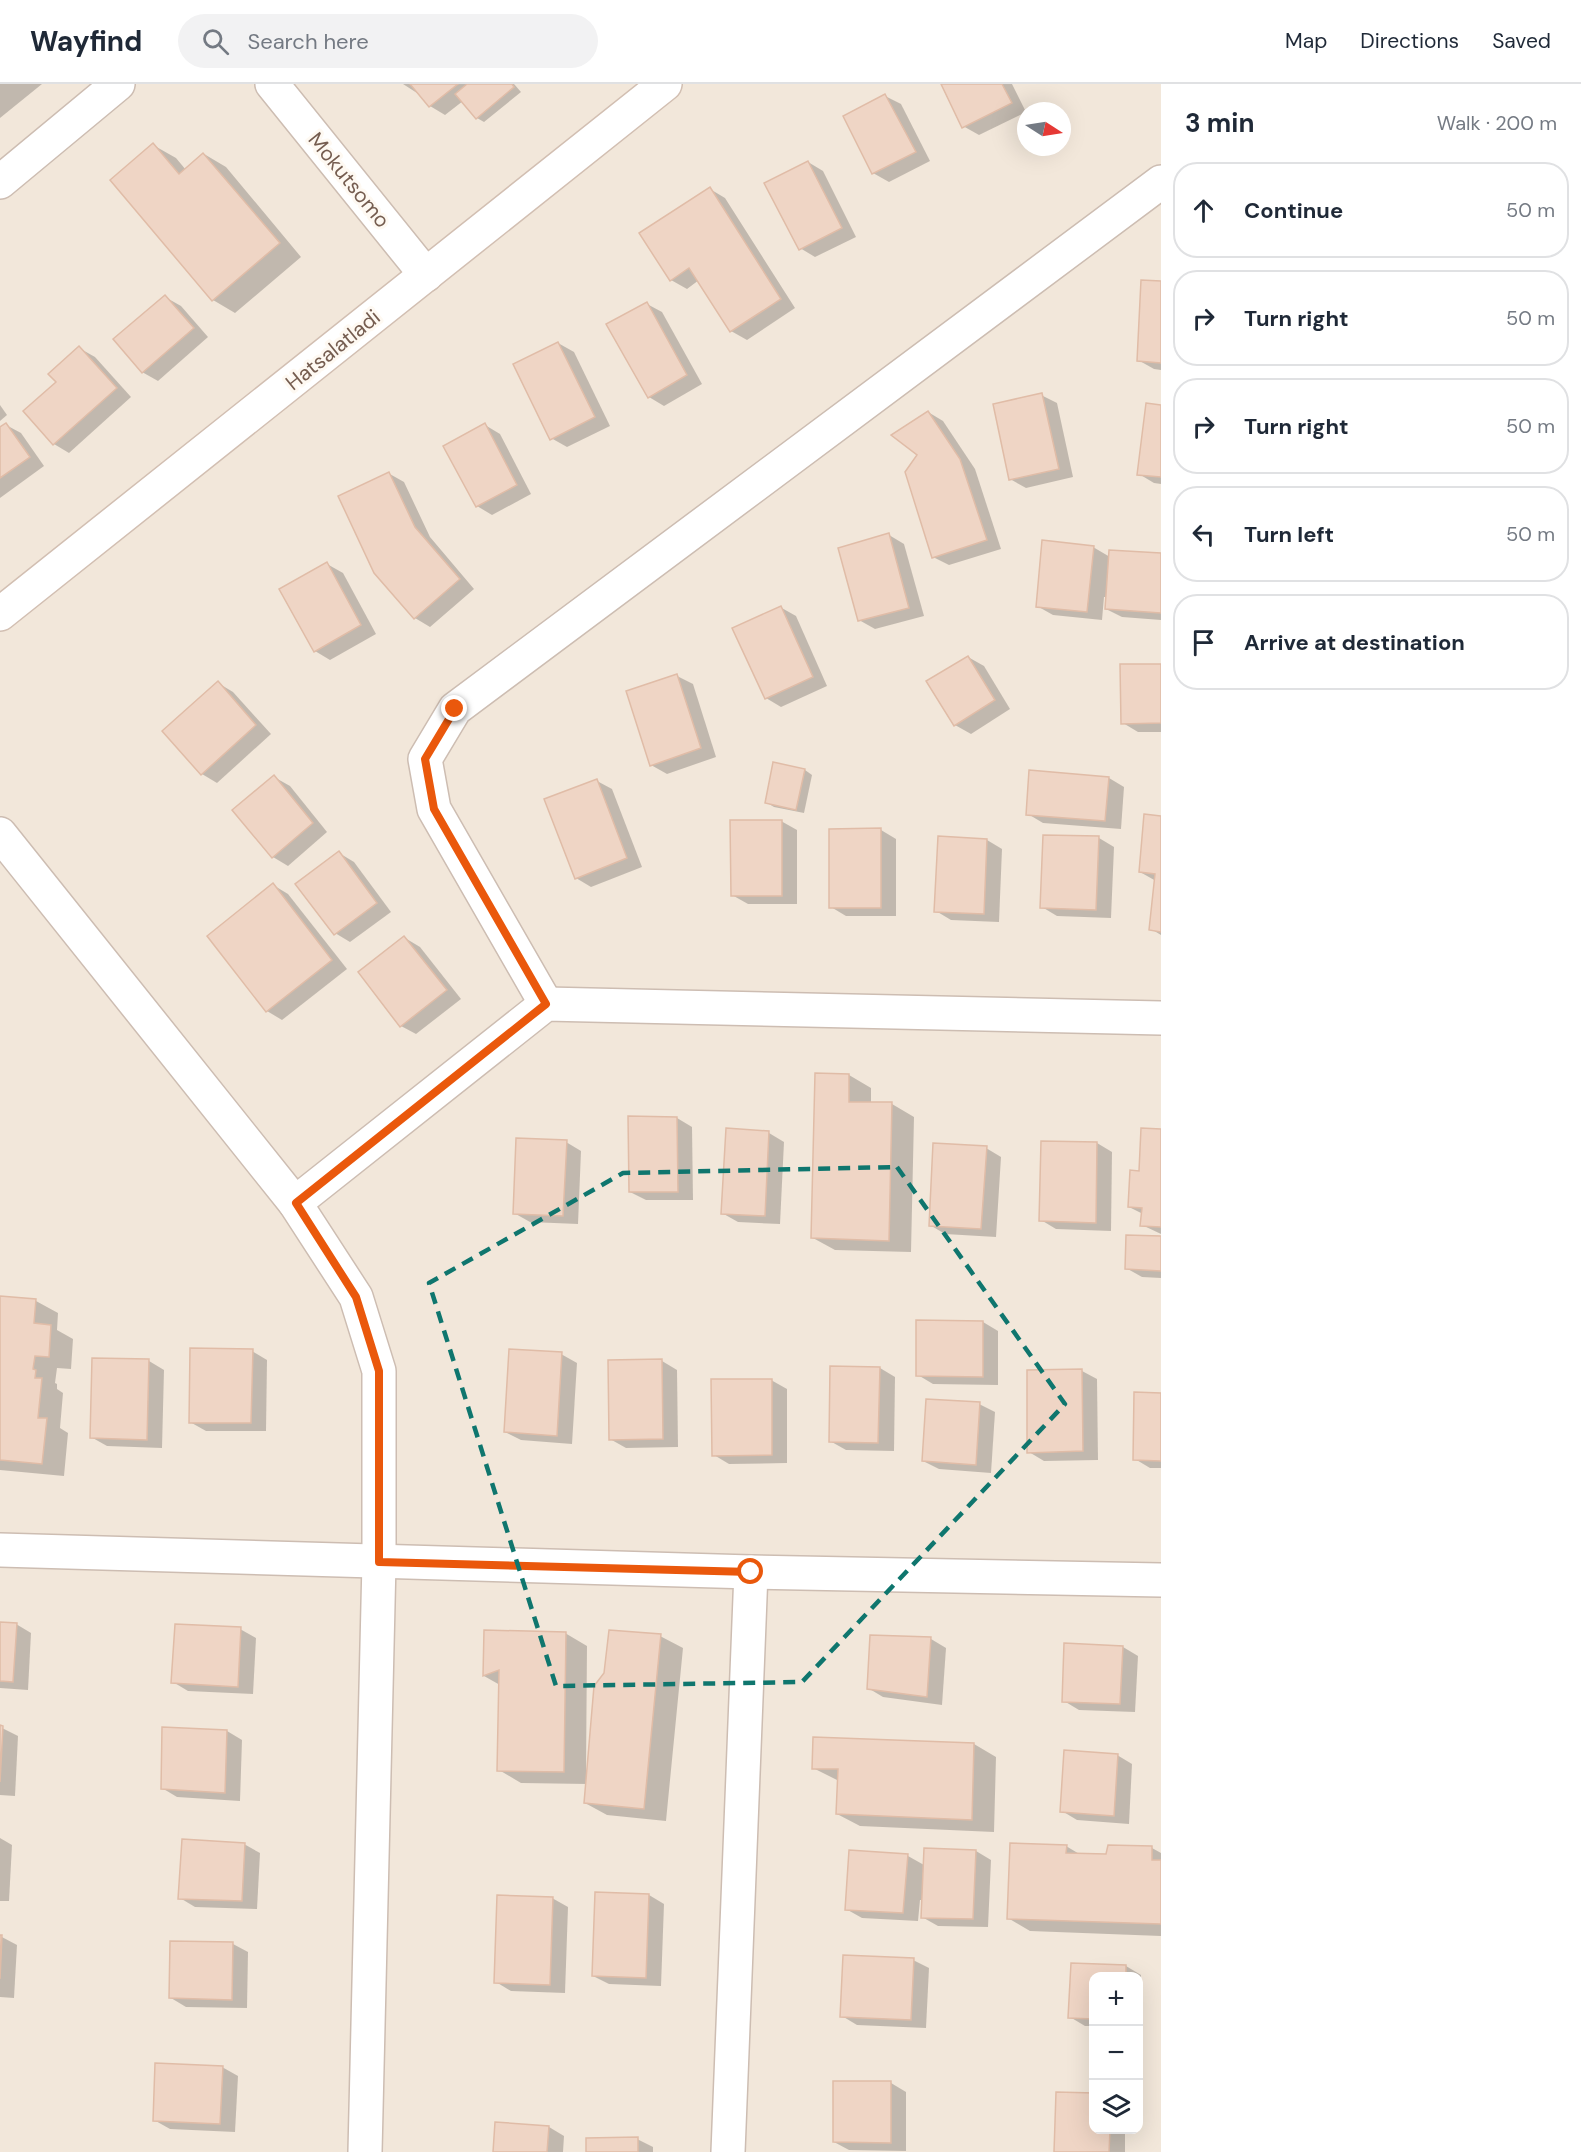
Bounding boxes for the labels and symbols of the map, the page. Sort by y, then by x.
north arrow [1017,102,1071,156]
street label: Mokutsomo [302,126,396,234]
street label: Hatsalatladi [280,303,386,397]
route end [441,695,467,721]
route start [737,1558,763,1584]

